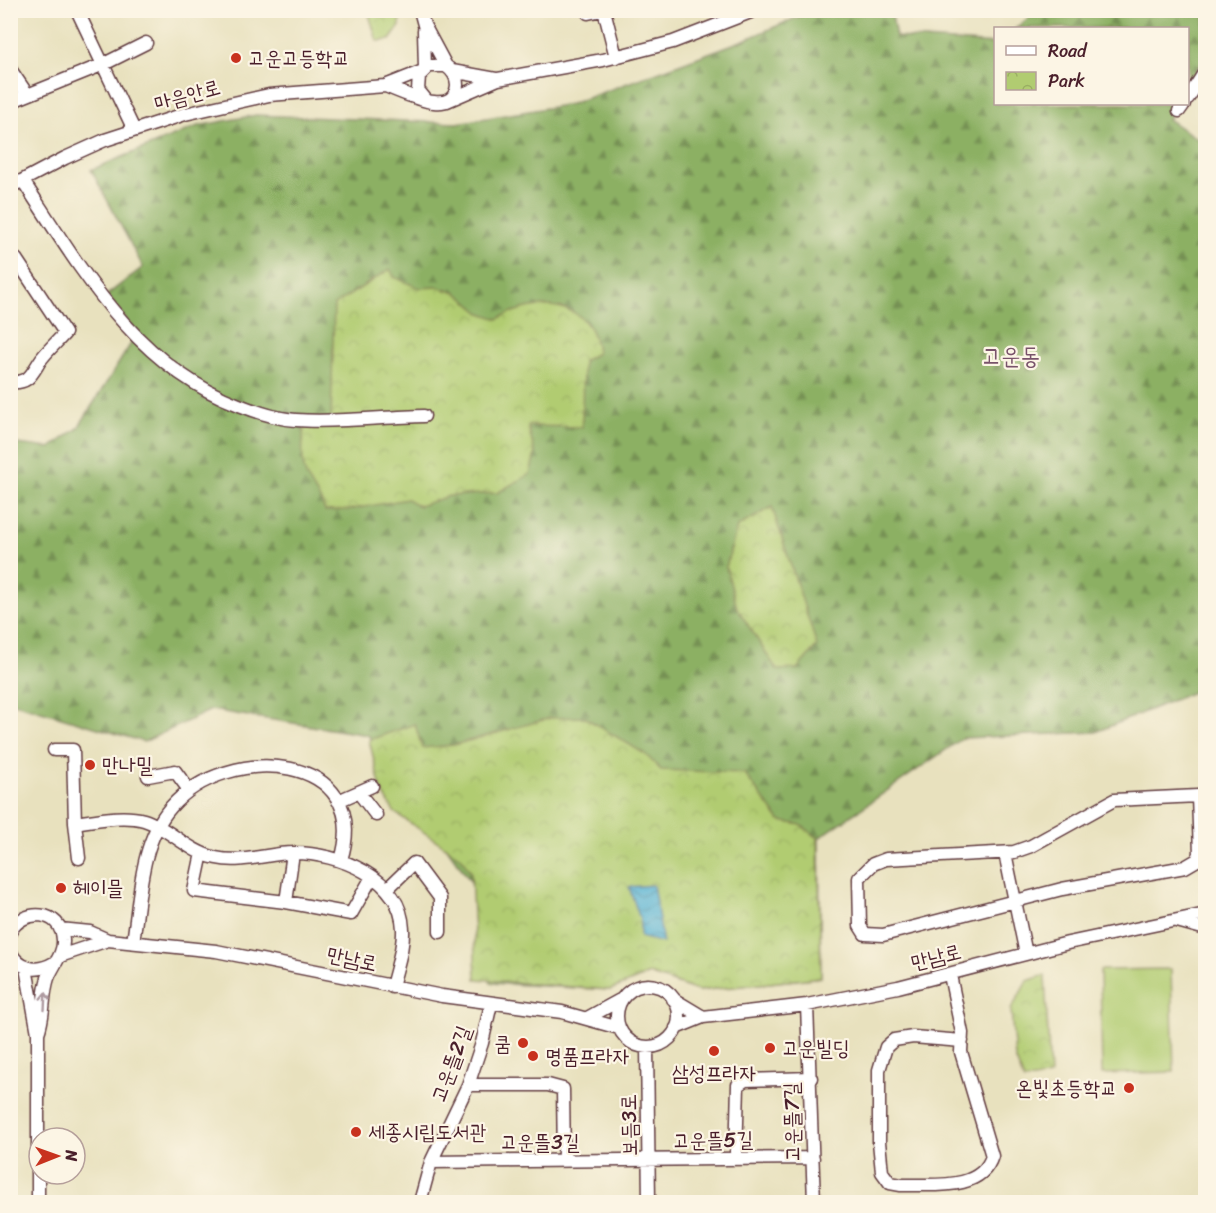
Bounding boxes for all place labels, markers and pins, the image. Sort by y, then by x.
place label: 고운고등학교 [248,39,349,77]
marker: 고운고등학교 [229,51,243,65]
place label: 만나밀 [102,746,153,784]
marker: 만나밀 [83,758,97,772]
place label: 헤이믈 [73,869,124,907]
marker: 헤이믈 [54,881,68,895]
place label: 쿰 [494,1024,511,1062]
place label: 고운빌딩 [782,1029,850,1067]
marker: 쿰 [516,1036,530,1050]
place label: 명품프라자 [545,1037,630,1075]
marker: 고운빌딩 [763,1041,777,1055]
marker: 삼성프라자 [707,1044,721,1058]
marker: 명품프라자 [526,1049,540,1063]
place label: 삼성프라자 [672,1054,756,1092]
place label: 온빛초등학교 [1016,1069,1117,1107]
marker: 온빛초등학교 [1122,1081,1136,1095]
place label: 세종시립도서관 [368,1113,486,1151]
marker: 세종시립도서관 [349,1125,363,1139]

